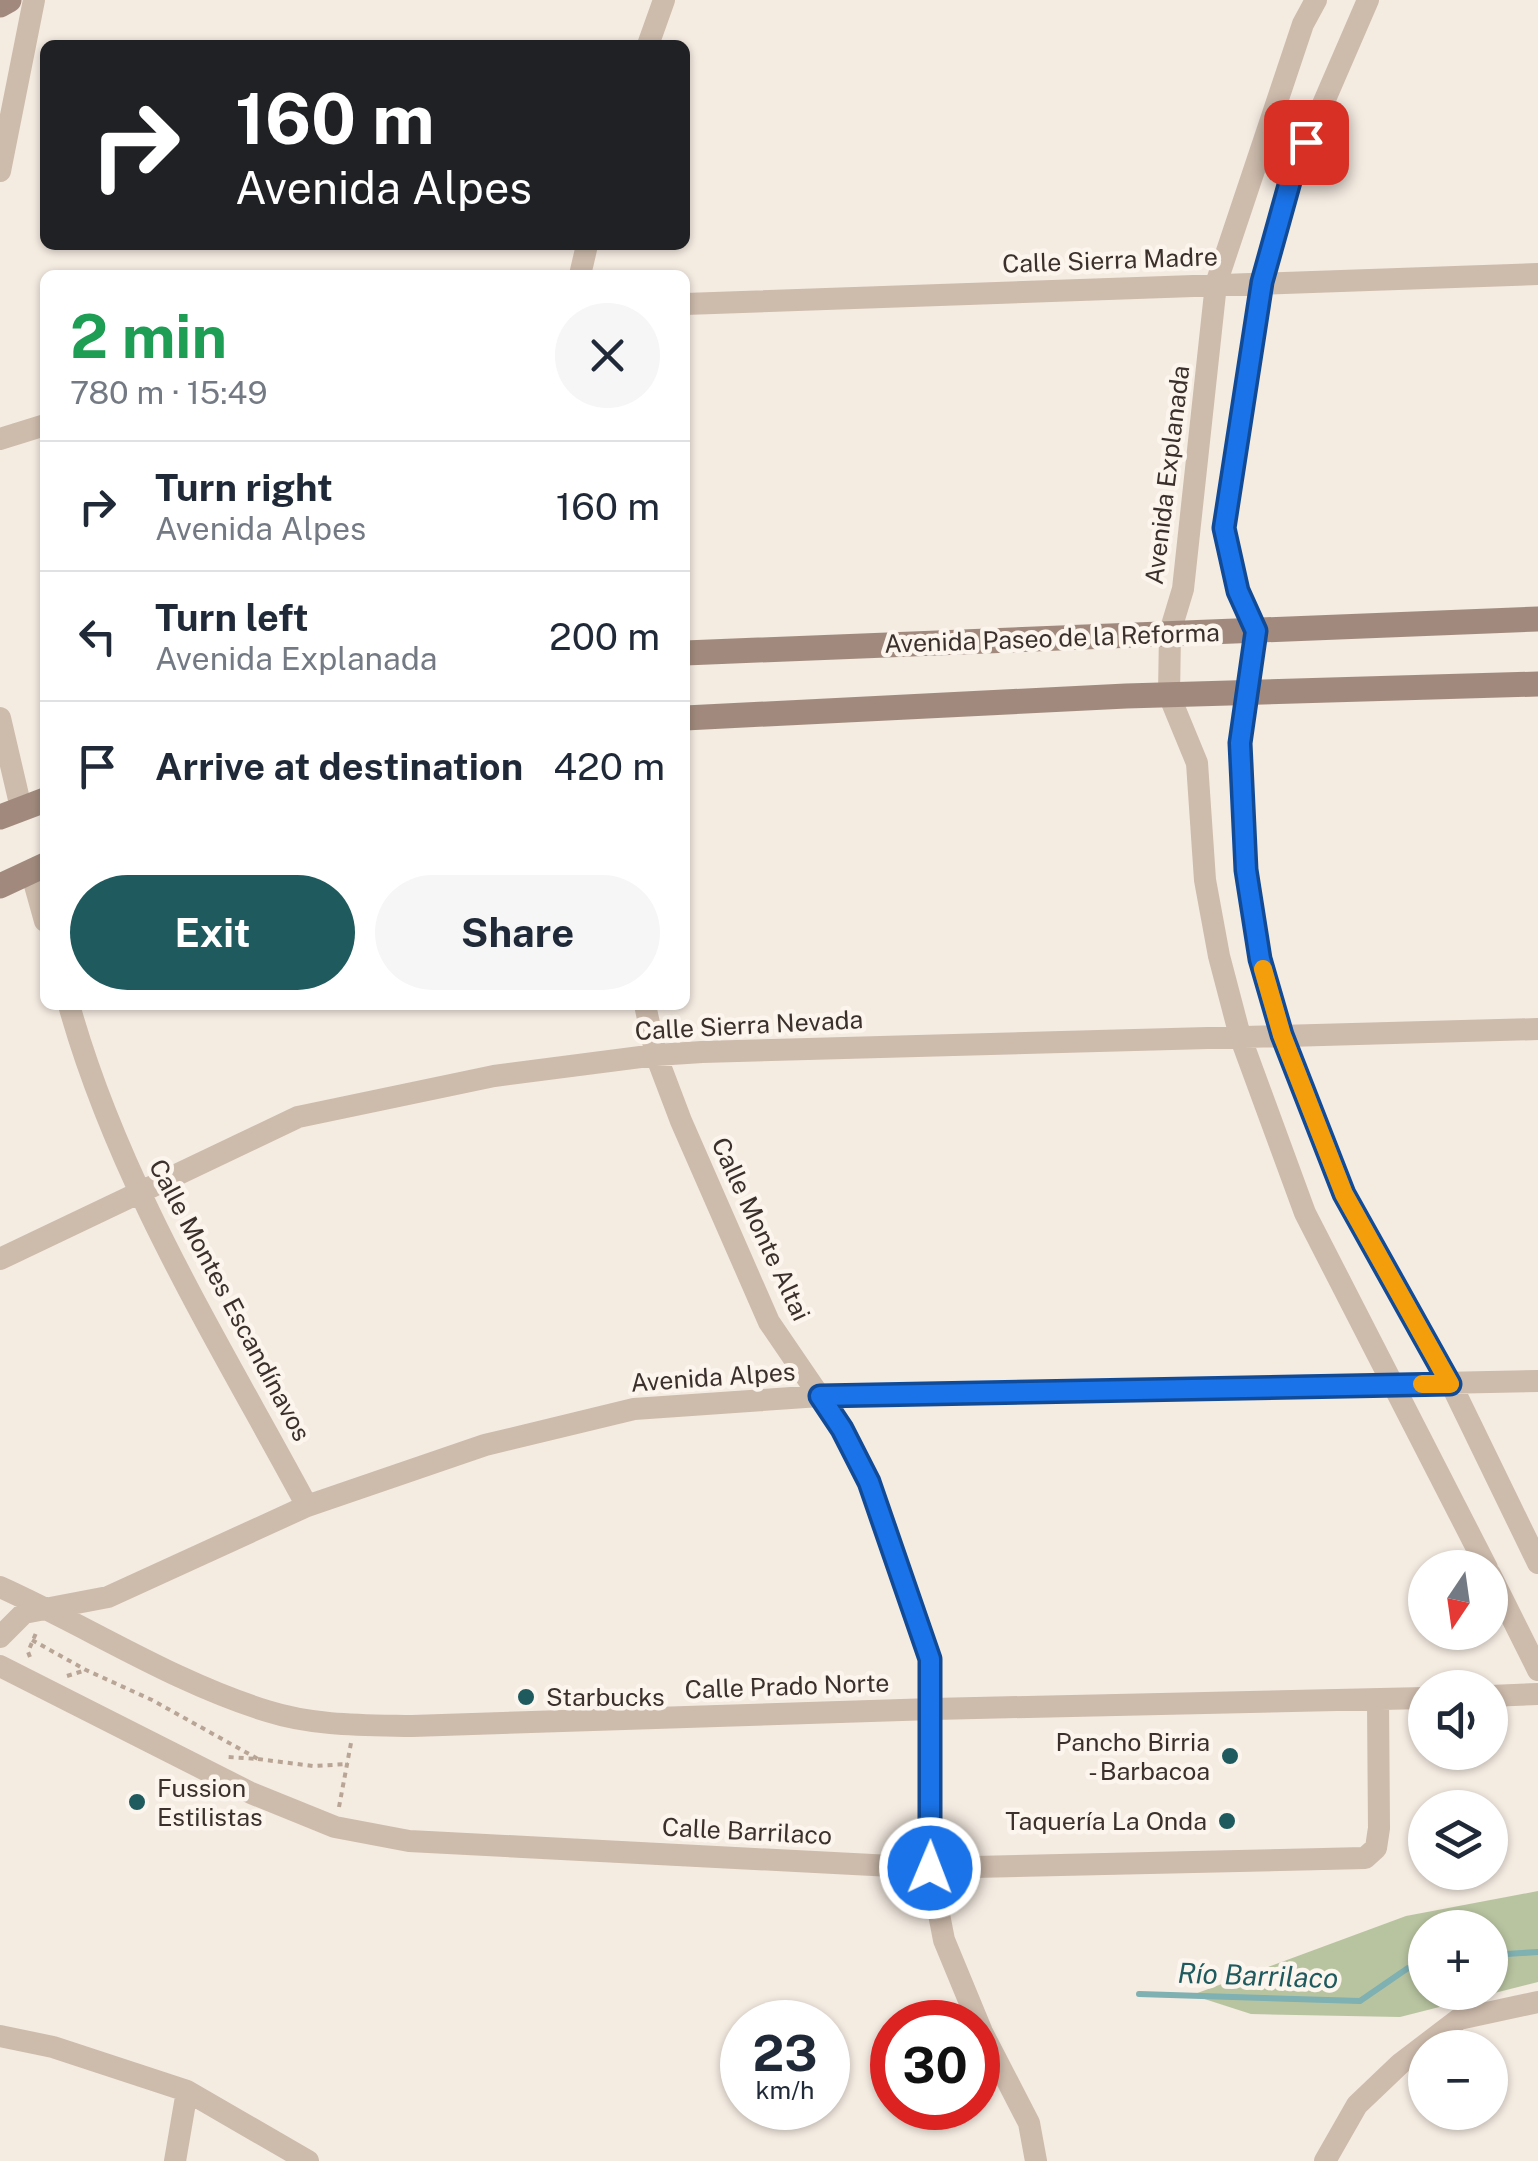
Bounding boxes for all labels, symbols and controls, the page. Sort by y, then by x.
text: 160 m [235,77,435,160]
icon: right [70,80,200,210]
pin [1264,100,1349,185]
icon: arrive [1279,115,1334,170]
text: Avenida Alpes [235,161,532,214]
street label: Calle Sierra Madre [1002,241,1218,279]
text: 2 min [70,301,227,372]
button: close [555,303,660,408]
street label: Avenida Explanada [1139,364,1195,586]
text: 780 m · 15:49 [70,374,267,411]
text: Turn right [155,465,333,510]
icon: right [70,479,125,534]
text: 160 m [556,484,660,529]
text: Avenida Alpes [155,510,366,547]
text: Turn left [155,595,309,640]
icon: left [70,609,125,664]
text: 200 m [549,614,660,659]
street label: Avenida Paseo de la Reforma [884,617,1220,659]
text: Avenida Explanada [155,640,437,677]
icon: arrive [70,739,125,794]
text: Arrive at destination [155,744,523,789]
text: 420 m [553,744,665,789]
button: Exit [70,875,355,990]
button: Share [375,875,660,990]
street label: Calle Sierra Nevada [634,1004,864,1046]
street label: Calle Monte Altai [705,1133,817,1325]
street label: Calle Montes Escandínavos [143,1154,317,1446]
street label: Avenida Alpes [630,1356,796,1398]
north arrow [1408,1550,1508,1650]
map controls [1408,1550,1508,2130]
street label: Calle Prado Norte [684,1667,890,1705]
button: sound [1408,1670,1508,1770]
place label: Starbucks [546,1682,665,1712]
marker: Starbucks [515,1686,537,1708]
place label: Pancho Birria - Barbacoa [1056,1727,1210,1786]
marker: Pancho Birria - Barbacoa [1219,1745,1241,1767]
place label: Fussion Estilistas [157,1773,263,1832]
button: layers [1408,1790,1508,1890]
marker: Fussion Estilistas [126,1791,148,1813]
place label: Taquería La Onda [1005,1806,1207,1836]
marker: Taquería La Onda [1216,1810,1238,1832]
street label: Calle Barrilaco [661,1812,833,1850]
position arrow [878,1816,982,1920]
button: + [1408,1910,1508,2010]
water label: Río Barrilaco [1177,1956,1339,1994]
speed limit sign: 30 [870,2000,1000,2130]
text: 23 [752,2023,818,2082]
button: − [1408,2030,1508,2130]
text: km/h [756,2075,814,2105]

